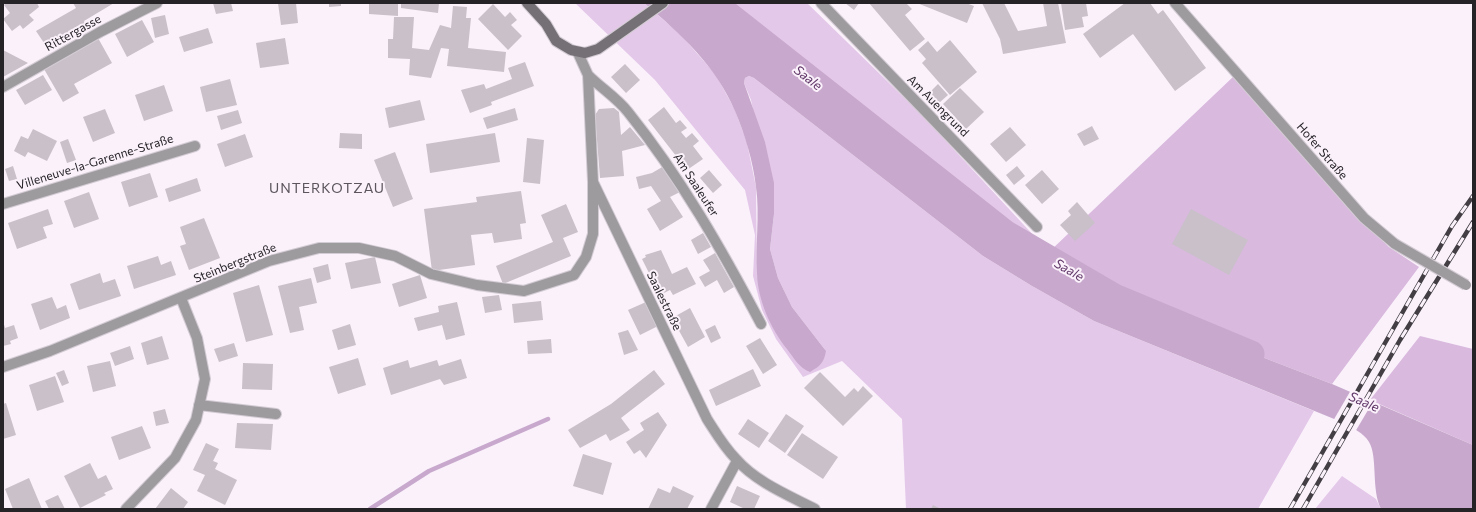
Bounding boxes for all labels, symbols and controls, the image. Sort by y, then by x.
street label: Rittergasse [42,12,104,54]
water label: Saale [791,62,825,94]
street label: Am Auengrund [904,72,972,140]
street label: Hofer Straße [1293,120,1351,182]
street label: Villeneuve-la-Garenne-Straße [15,131,175,193]
street label: Am Saaleufer [670,151,722,219]
district label: UNTERKOTZAU [269,180,385,196]
street label: Steinbergstraße [192,240,278,286]
water label: Saale [1052,255,1086,285]
street label: Saalestraße [644,269,684,333]
water label: Saale [1347,389,1381,415]

